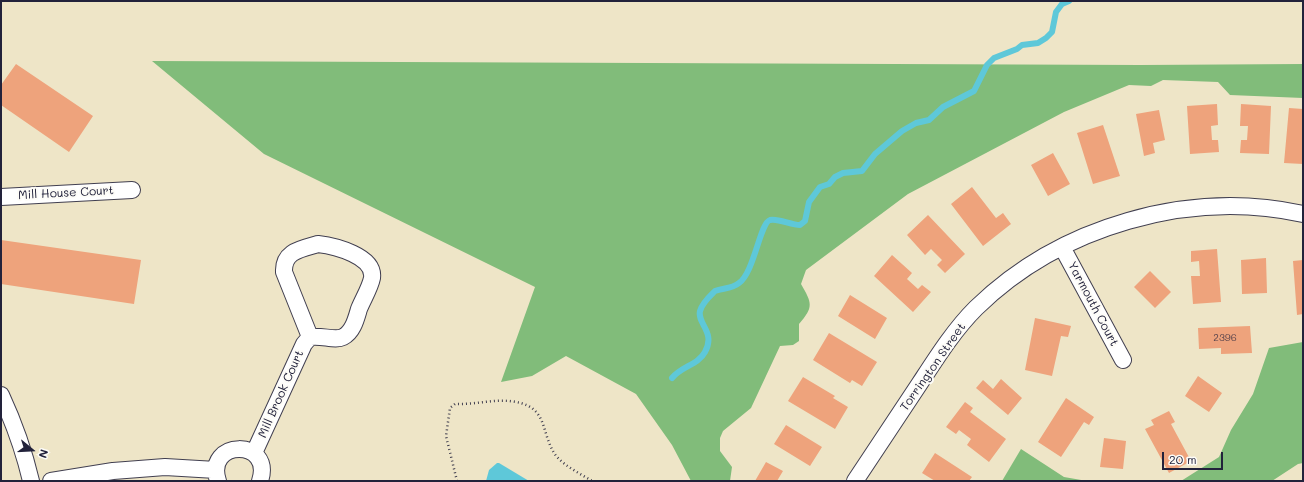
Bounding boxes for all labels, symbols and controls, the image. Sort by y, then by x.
street label: Mill House Court [18,183,114,203]
street label: Yarmouth Court [1065,259,1121,349]
street label: Torrington Street [897,320,969,414]
house number: 2396 [1213,332,1237,344]
street label: Mill Brook Court [255,348,307,440]
north arrow [12,430,52,470]
scale bar [1164,444,1225,470]
text: N [35,448,52,460]
text: 20 m [1169,451,1197,467]

